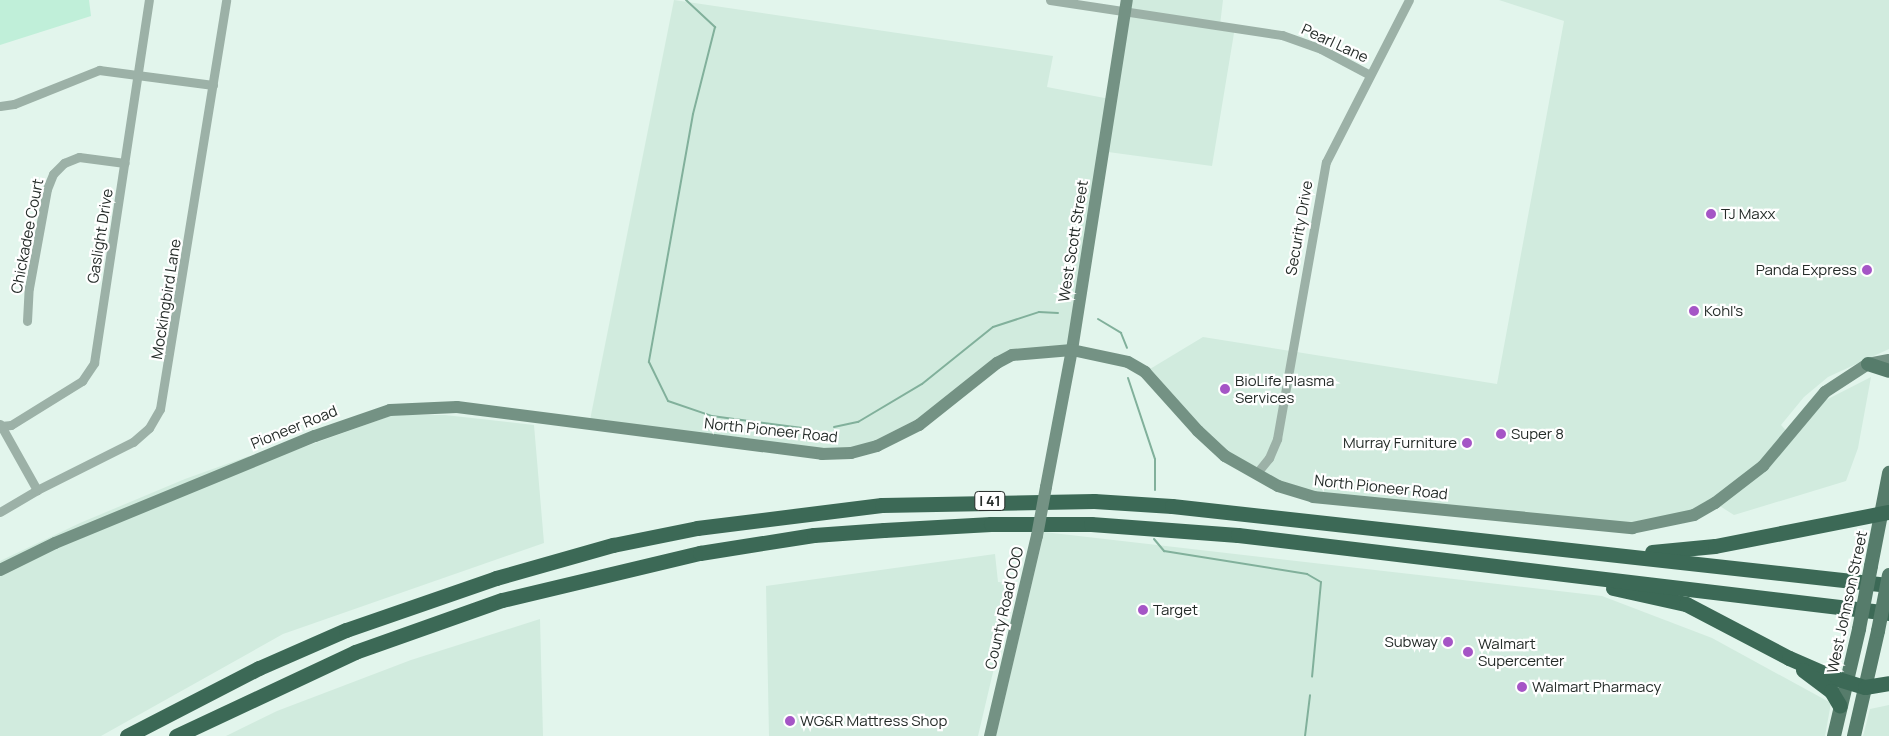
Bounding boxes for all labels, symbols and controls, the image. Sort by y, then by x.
street label: Pearl Lane [1299,20,1371,66]
street label: Chickadee Court [7,177,47,295]
street label: West Scott Street [1054,179,1092,303]
street label: Security Drive [1282,179,1316,277]
street label: Gaslight Drive [84,187,116,285]
place label: TJ Maxx [1721,205,1775,223]
marker: TJ Maxx [1705,208,1717,220]
street label: Mockingbird Lane [148,238,184,360]
place label: Panda Express [1756,261,1857,279]
marker: Panda Express [1861,264,1873,276]
place label: Kohl's [1704,302,1743,320]
marker: Kohl's [1688,305,1700,317]
place label: BioLife Plasma Services [1235,371,1334,406]
marker: BioLife Plasma Services [1219,383,1231,395]
street label: Pioneer Road [248,401,340,453]
street label: North Pioneer Road [703,414,839,446]
place label: Super 8 [1511,425,1564,443]
marker: Super 8 [1495,428,1507,440]
place label: Murray Furniture [1343,434,1457,452]
marker: Murray Furniture [1461,437,1473,449]
street label: North Pioneer Road [1313,471,1449,503]
road number: I 41 [974,490,1006,512]
street label: West Johnson Street [1823,529,1871,675]
street label: County Road OOO [981,545,1027,671]
place label: Target [1153,601,1198,619]
marker: Target [1137,604,1149,616]
place label: Subway [1384,633,1438,651]
place label: Walmart Supercenter [1478,634,1564,669]
marker: Subway [1442,636,1454,648]
marker: Walmart Supercenter [1462,646,1474,658]
place label: Walmart Pharmacy [1532,678,1661,696]
marker: Walmart Pharmacy [1516,681,1528,693]
place label: WG&R Mattress Shop [800,712,947,730]
marker: WG&R Mattress Shop [784,715,796,727]

